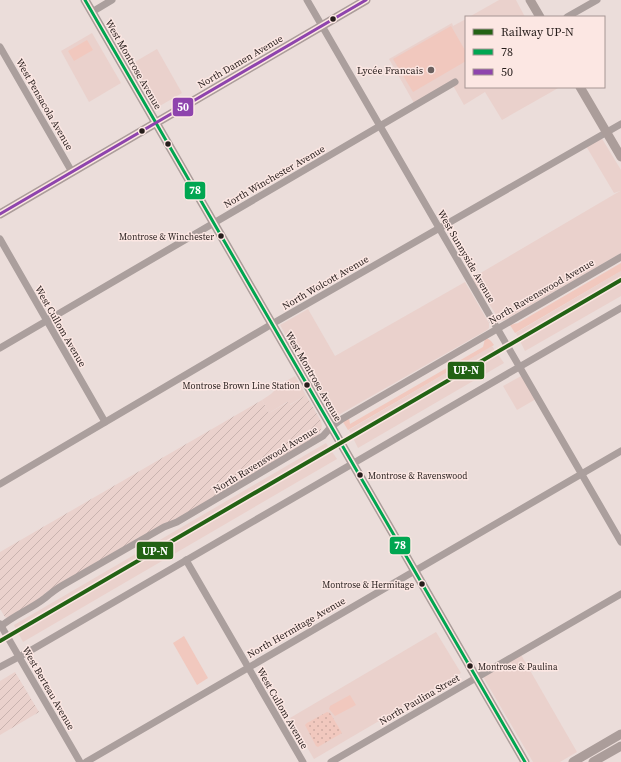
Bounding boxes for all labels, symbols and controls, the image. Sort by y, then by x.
unlabelled marker [328,14,338,24]
legend [465,16,605,88]
street label: West Montrose Avenue [103,17,165,112]
text: Railway UP-N [501,24,574,40]
street label: North Damen Avenue [195,32,285,91]
text: 78 [501,44,513,60]
street label: West Pensacola Avenue [13,56,76,152]
place label: Lycée Francais [357,64,423,77]
text: 50 [501,64,513,80]
marker: Lycée Francais [426,65,436,75]
line badge: 50 [172,97,194,117]
text: 50 [177,100,189,115]
unlabelled marker [137,126,147,136]
unlabelled marker [163,139,173,149]
street label: North Winchester Avenue [221,142,327,211]
line badge: 78 [184,181,206,200]
text: 78 [189,183,201,198]
street label: West Sunnyside Avenue [435,208,498,305]
place label: Montrose & Winchester [119,231,214,243]
marker: Montrose & Winchester [216,231,226,241]
street label: North Wolcott Avenue [280,252,371,312]
street label: North Ravenswood Avenue [486,256,596,327]
street label: West Cullom Avenue [32,283,89,369]
street label: West Montrose Avenue [283,329,345,424]
line badge: UP-N [447,361,485,380]
text: UP-N [453,363,479,378]
place label: Montrose Brown Line Station [183,380,301,392]
marker: Montrose Brown Line Station [302,380,312,390]
street label: North Ravenswood Avenue [211,423,320,496]
marker: Montrose & Ravenswood [355,470,365,480]
place label: Montrose & Ravenswood [368,470,467,482]
line badge: 78 [389,536,411,555]
text: 78 [394,538,406,553]
line badge: UP-N [136,541,174,560]
text: UP-N [142,544,168,559]
place label: Montrose & Hermitage [322,579,414,591]
marker: Montrose & Hermitage [417,579,427,589]
street label: North Hermitage Avenue [245,594,348,661]
street label: West Berteau Avenue [19,644,78,732]
marker: Montrose & Paulina [465,661,475,671]
place label: Montrose & Paulina [478,661,558,673]
street label: West Cullom Avenue [254,665,311,751]
street label: North Paulina Street [377,671,462,728]

